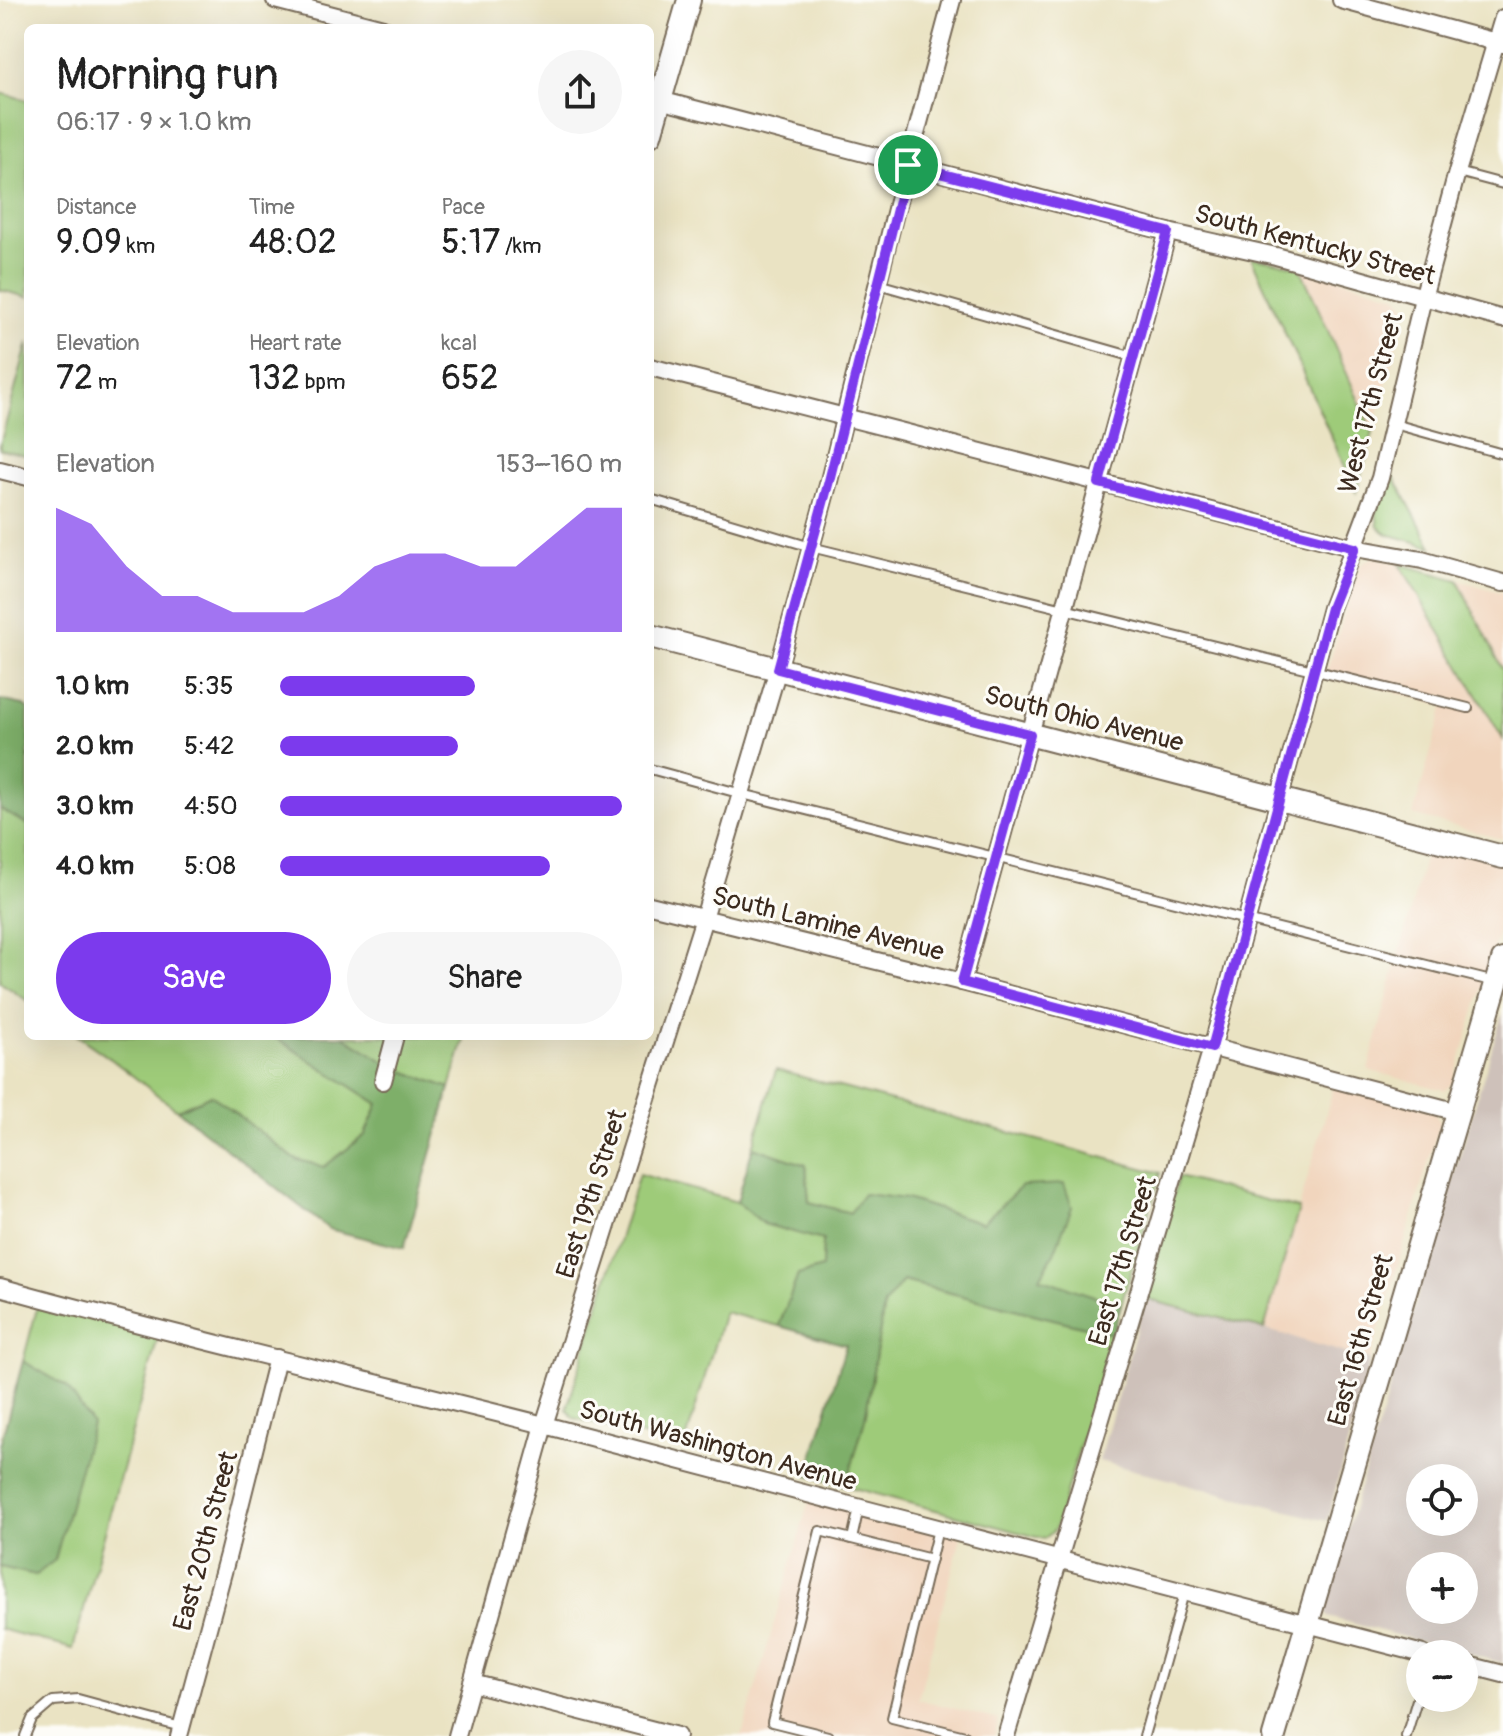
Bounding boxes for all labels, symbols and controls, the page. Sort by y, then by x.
text: Morning run [56,48,279,103]
button: share [538,50,622,134]
text: 06:17 · 9 × 1.0 km [56,106,252,138]
pin [874,131,942,199]
icon: arrive [886,143,930,187]
text: Distance [56,193,136,221]
text: Time [249,193,295,221]
text: Pace [441,193,485,221]
street label: South Kentucky Street [1191,197,1439,293]
text: 9.09 [56,221,122,264]
text: 48:02 [249,221,337,264]
text: 5:17 [441,221,500,264]
text: km [122,232,155,260]
text: /km [500,232,542,260]
street label: West 17th Street [1332,309,1411,497]
text: Elevation [56,329,140,357]
text: Heart rate [249,329,341,357]
text: kcal [441,329,477,357]
text: 72 [56,357,93,400]
text: 132 [249,357,300,400]
text: 652 [441,357,499,400]
text: m [93,368,117,396]
text: bpm [300,368,345,396]
text: Elevation [56,448,155,480]
text: 153–160 m [496,448,622,480]
text: 1.0 km [56,670,129,702]
text: 5:35 [184,670,234,702]
street label: South Ohio Avenue [981,679,1187,759]
text: 2.0 km [56,730,134,762]
text: 5:42 [184,730,235,762]
text: 3.0 km [56,790,134,822]
text: 4:50 [184,790,238,822]
text: 4.0 km [56,850,134,882]
text: 5:08 [184,850,236,882]
street label: South Lamine Avenue [709,880,947,968]
button: Save [56,932,331,1024]
button: Share [347,932,622,1024]
street label: East 19th Street [550,1105,635,1283]
street label: East 17th Street [1082,1172,1164,1350]
street label: East 16th Street [1321,1250,1401,1430]
street label: South Washington Avenue [576,1394,860,1498]
street label: East 20th Street [167,1447,245,1634]
map controls [1406,1464,1478,1712]
button: locate [1406,1464,1478,1536]
button: + [1406,1552,1478,1624]
button: − [1406,1640,1478,1712]

